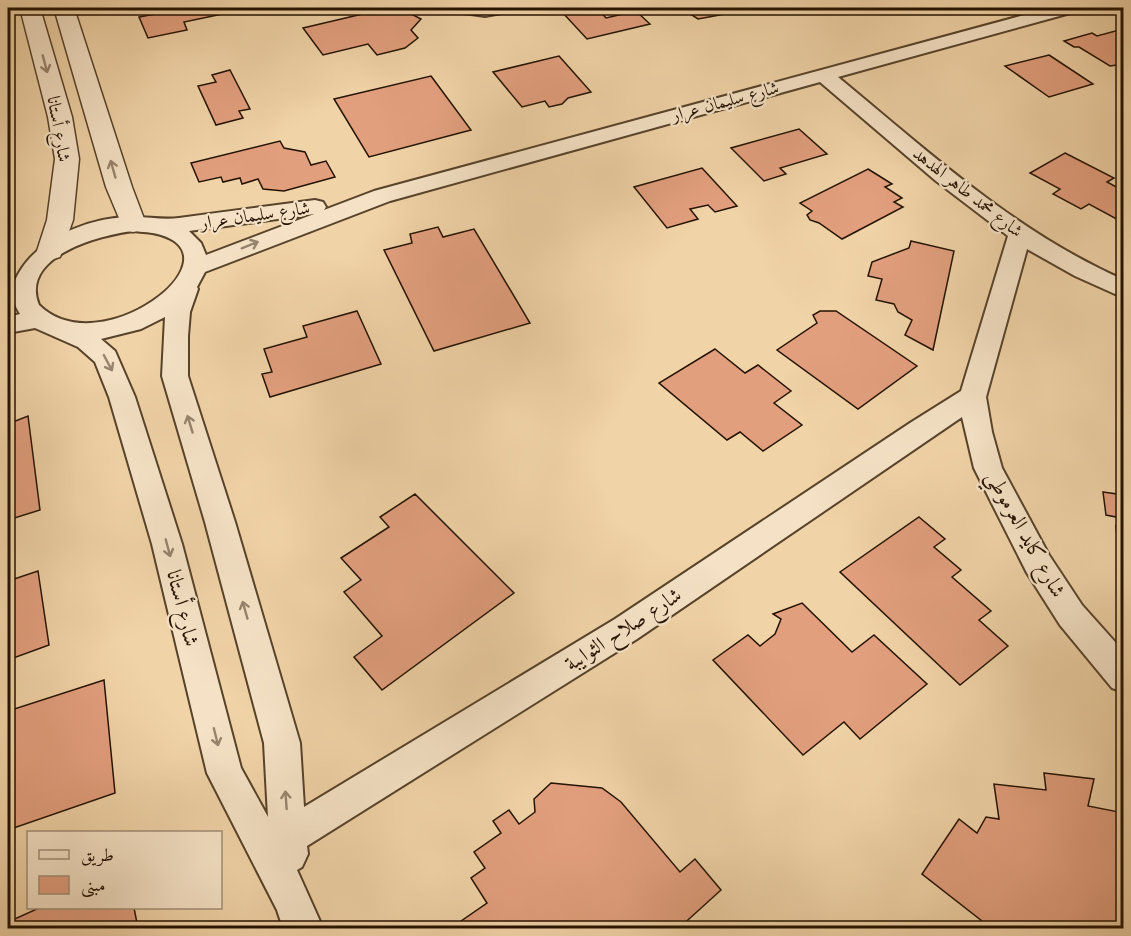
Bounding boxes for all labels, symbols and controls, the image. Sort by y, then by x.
one-way arrow [40,54,51,73]
street label: شارع سليمان عرار [668,79,782,130]
street label: شارع أستانا [38,94,78,164]
street label: شارع محمد طاهر الهدهد [906,144,1026,245]
one-way arrow [107,159,119,178]
street label: شارع سليمان عرار [197,199,312,238]
one-way arrow [240,239,259,250]
one-way arrow [102,354,114,372]
one-way arrow [184,415,195,434]
street label: شارع كايد العرموطي [974,468,1069,605]
one-way arrow [163,538,174,557]
street label: شارع أستانا [156,567,207,650]
street label: شارع صلاح الثوايبة [562,585,690,681]
one-way arrow [239,601,251,620]
one-way arrow [210,727,222,746]
one-way arrow [280,791,291,811]
legend [27,831,222,909]
text: طريق [81,847,114,867]
text: مبنى [81,877,106,898]

